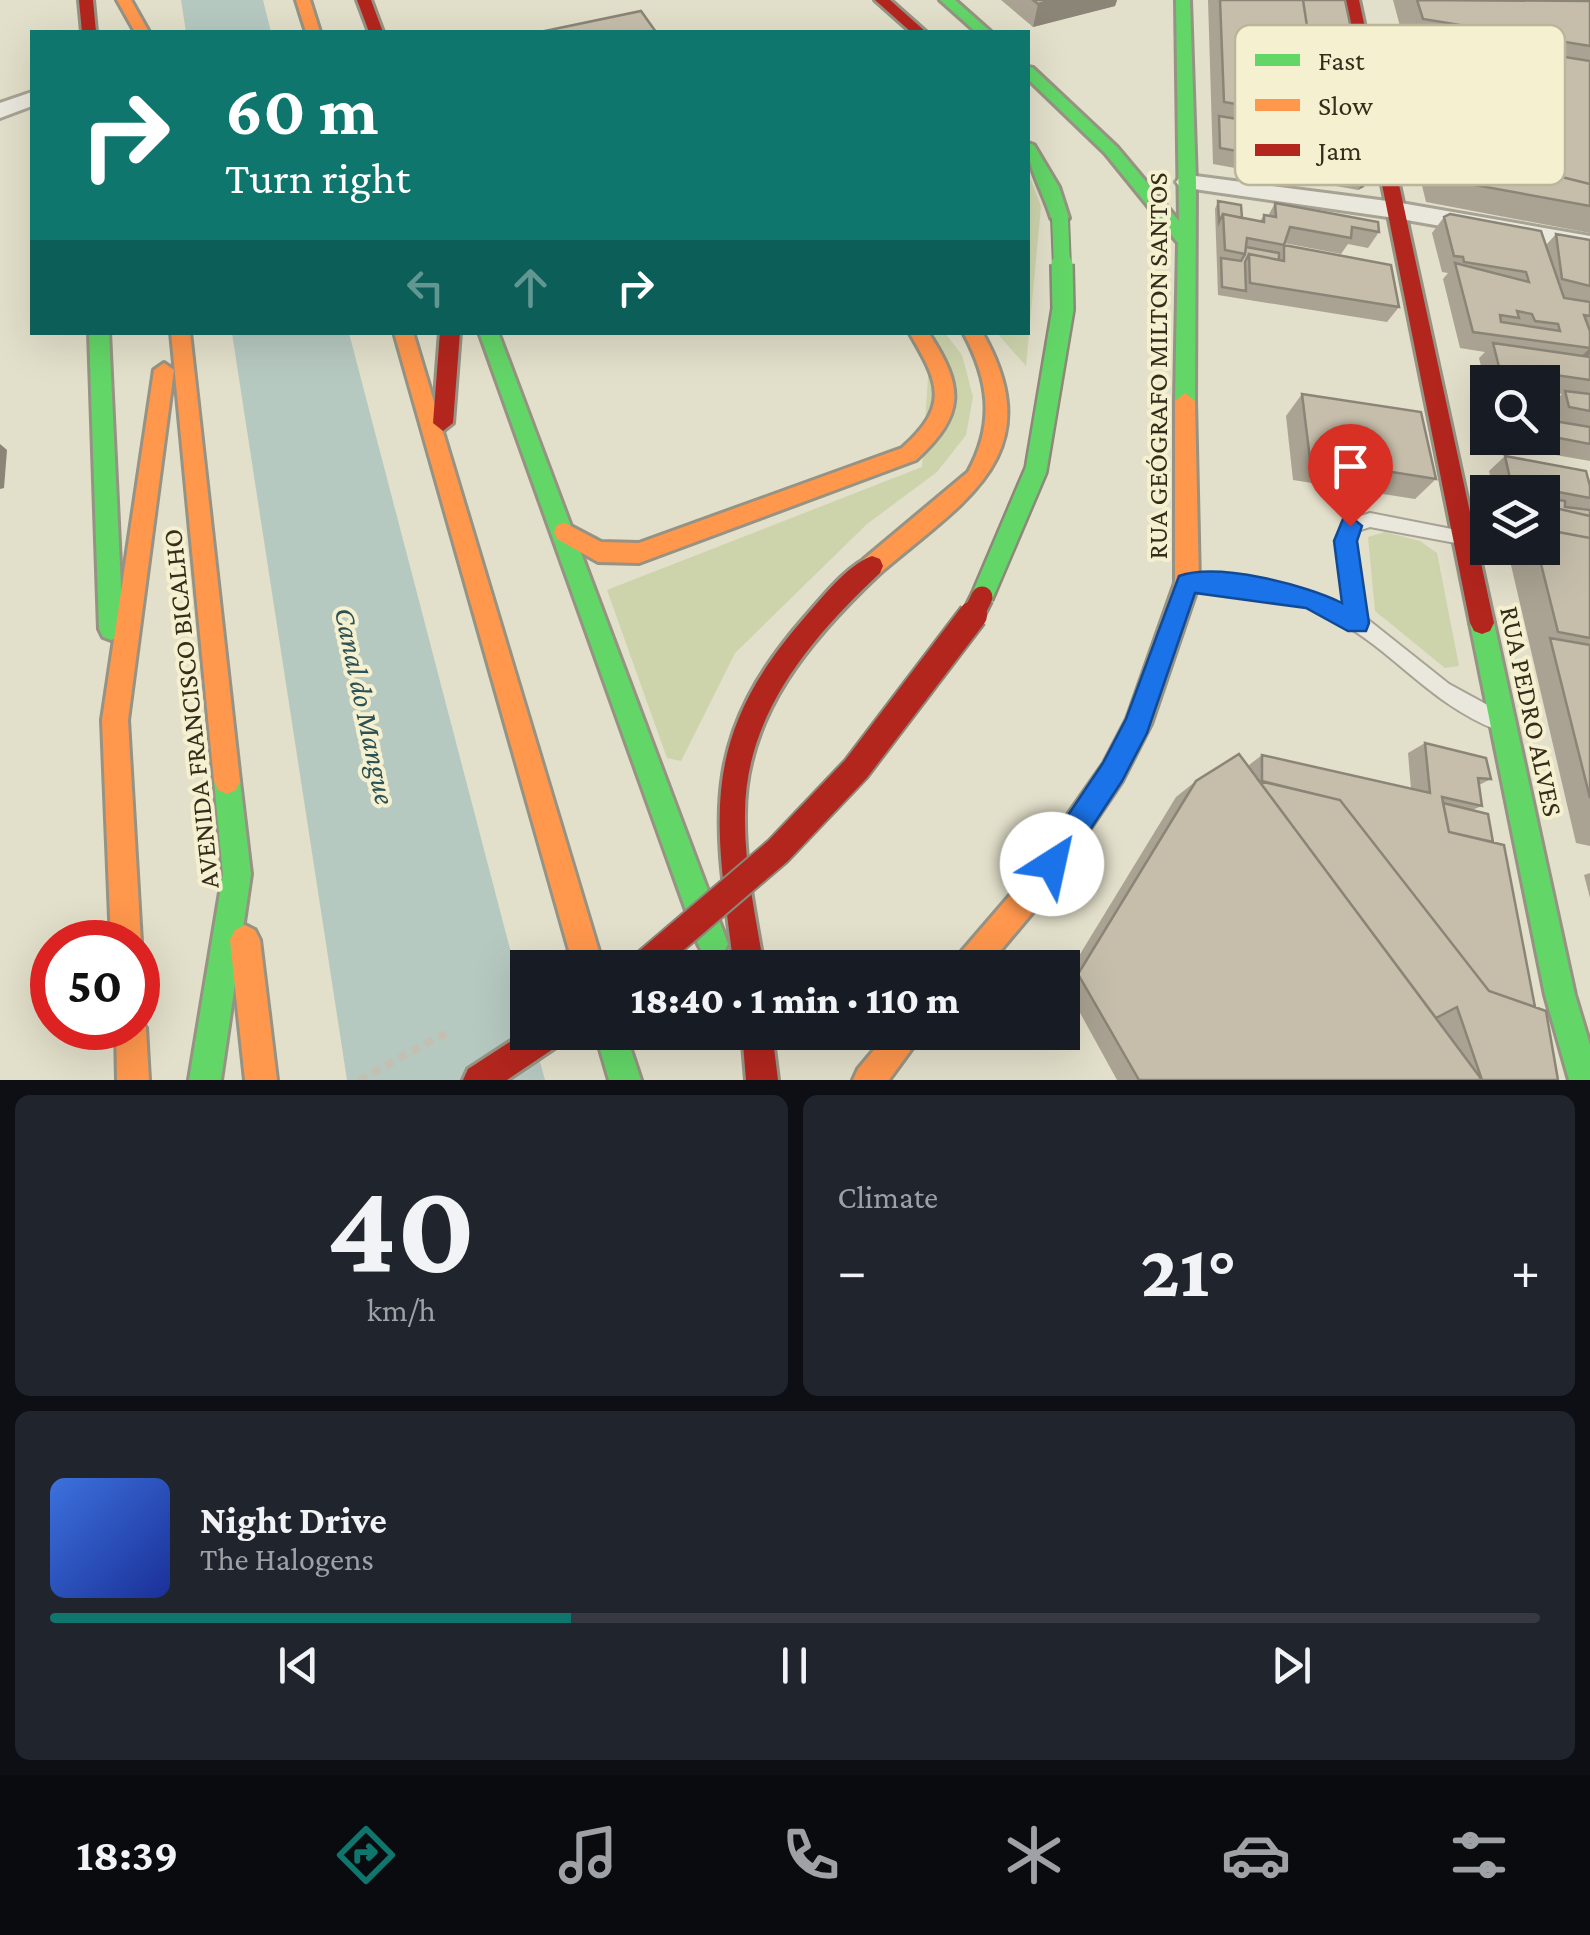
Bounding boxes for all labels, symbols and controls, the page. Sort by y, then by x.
legend [1235,25,1565,185]
text: Fast [1318,45,1365,76]
icon: right [60,70,190,200]
text: 60 m [225,71,378,149]
text: Slow [1318,90,1373,121]
text: Jam [1315,135,1362,166]
text: Turn right [225,153,410,203]
street label: RUA GEÓGRAFO MILTON SANTOS [1142,172,1173,560]
icon: left [398,260,453,315]
icon: ahead [503,260,558,315]
icon: right [608,260,663,315]
map controls [1470,365,1560,565]
button: search [1470,365,1560,455]
pin [1308,424,1393,527]
icon: arrive [1323,439,1378,494]
button: layers [1470,475,1560,565]
street label: AVENIDA FRANCISCO BICALHO [156,528,225,890]
street label: RUA PEDRO ALVES [1494,603,1569,819]
water label: Canal do Mangue [328,604,402,808]
position arrow [1000,812,1104,916]
speed limit sign: 50 [30,920,160,1050]
text: 18:40 · 1 min · 110 m [631,979,959,1021]
text: 40 [327,1154,476,1299]
text: Climate [838,1179,938,1215]
text: 21° [1140,1229,1237,1312]
text: − [838,1240,867,1301]
text: + [1511,1240,1540,1301]
text: km/h [367,1292,436,1328]
text: Night Drive [200,1499,387,1541]
text: The Halogens [200,1541,374,1577]
icon: previous [271,1638,326,1693]
icon: pause [767,1638,822,1693]
icon: next [1264,1638,1319,1693]
icon: directions [331,1820,401,1890]
icon: music [553,1820,623,1890]
icon: phone [776,1820,846,1890]
icon: climate [999,1820,1069,1890]
icon: car [1221,1820,1291,1890]
icon: filters [1444,1820,1514,1890]
text: 18:39 [76,1830,178,1880]

